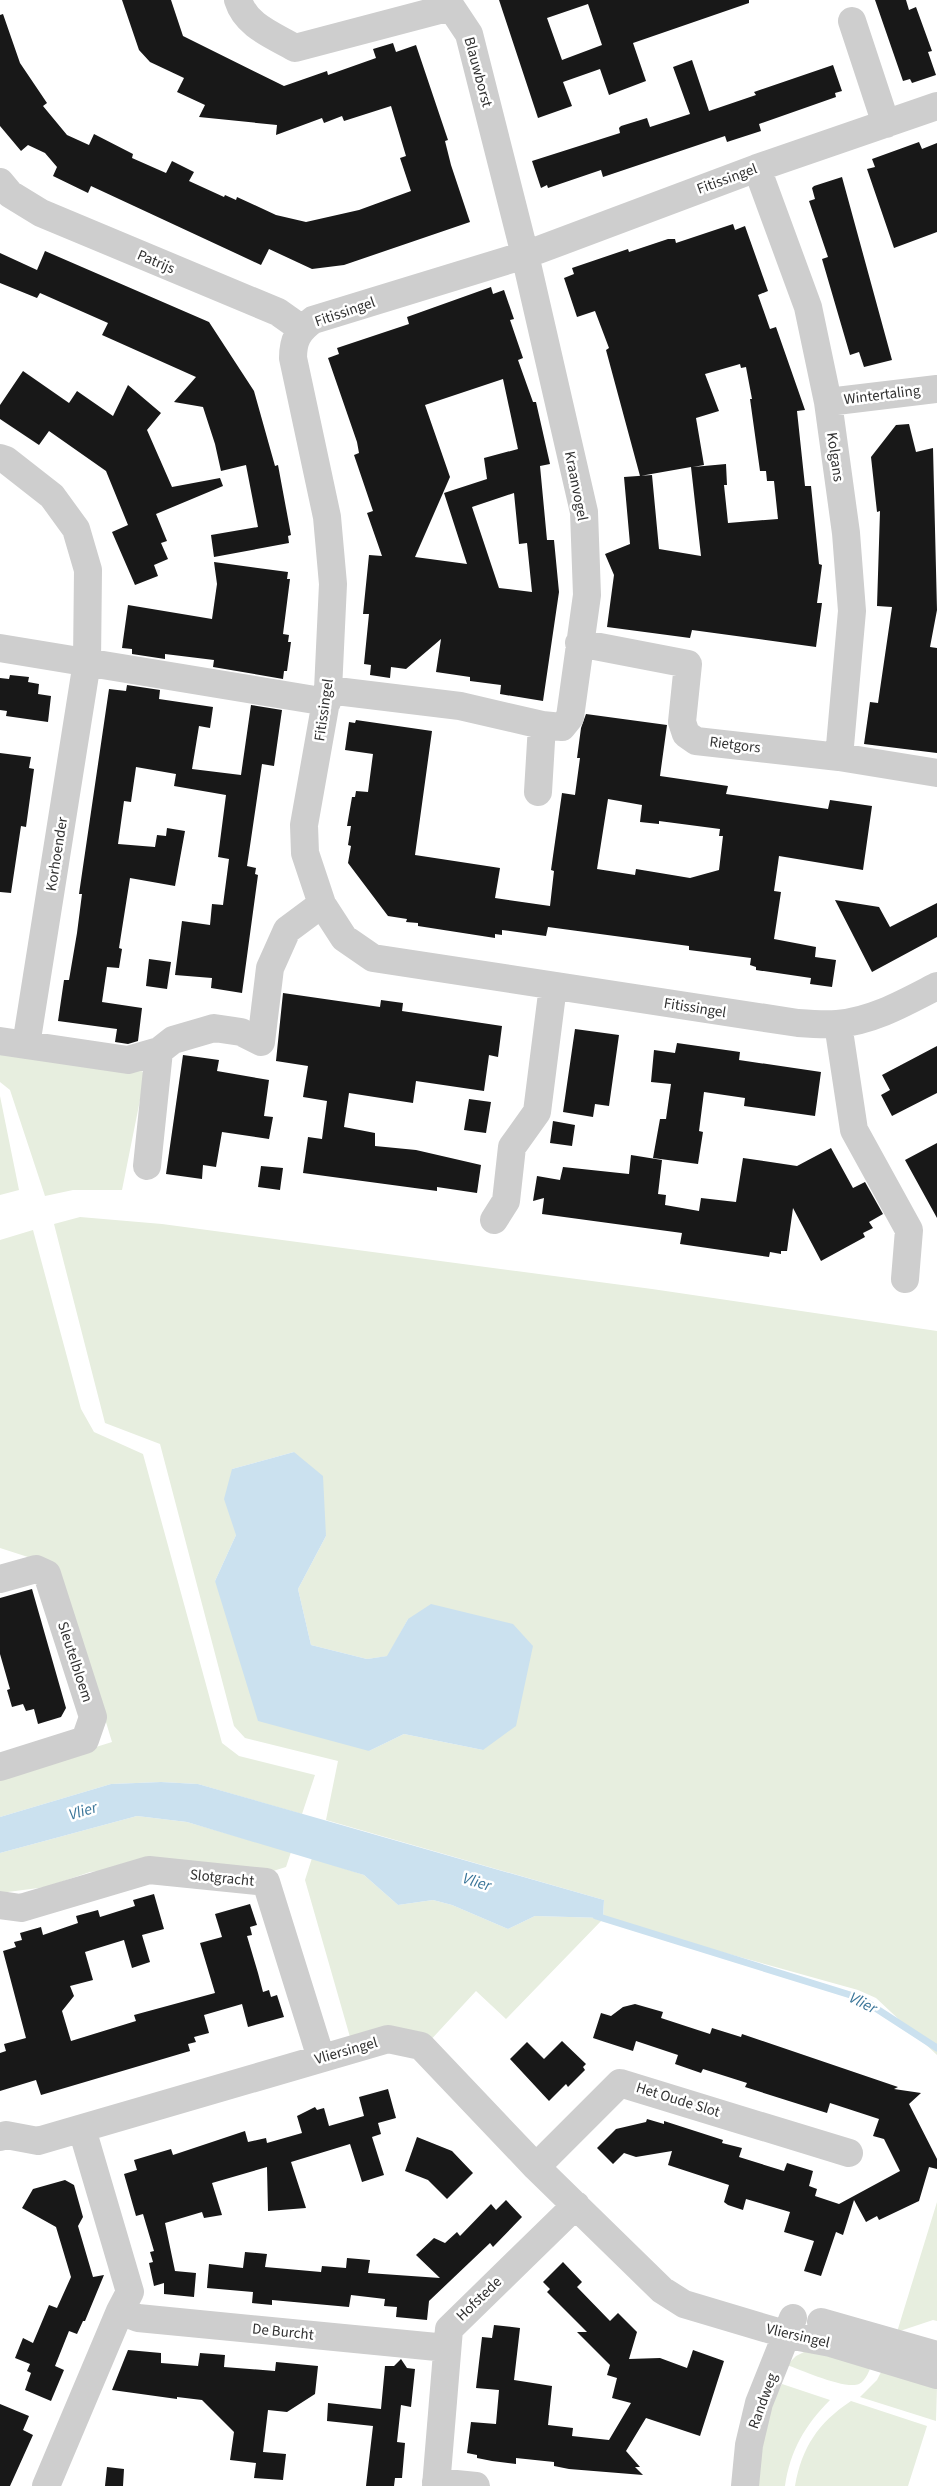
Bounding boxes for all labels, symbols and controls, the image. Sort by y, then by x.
street label: Blauwborst [459,35,497,109]
street label: Fitissingel [694,158,760,200]
street label: Patrijs [134,245,178,279]
street label: Fitissingel [312,292,378,332]
street label: Wintertaling [843,380,922,410]
street label: Kolgans [821,431,849,483]
street label: Kraanvogel [559,449,593,523]
street label: Fitissingel [309,677,339,743]
street label: Rietgors [708,731,762,759]
street label: Korhoender [41,815,73,893]
street label: Fitissingel [662,993,728,1023]
street label: Sleutelbloem [52,1619,98,1705]
water label: Vlier [66,1796,101,1826]
street label: Slotgracht [189,1864,255,1892]
water label: Vlier [460,1867,495,1897]
water label: Vlier [845,1987,882,2020]
street label: Vliersingel [312,2032,380,2070]
street label: Het Oude Slot [633,2077,723,2123]
street label: Hofstede [451,2272,507,2326]
street label: De Burcht [251,2318,315,2346]
street label: Vliersingel [764,2318,832,2354]
street label: Randweg [743,2370,783,2432]

